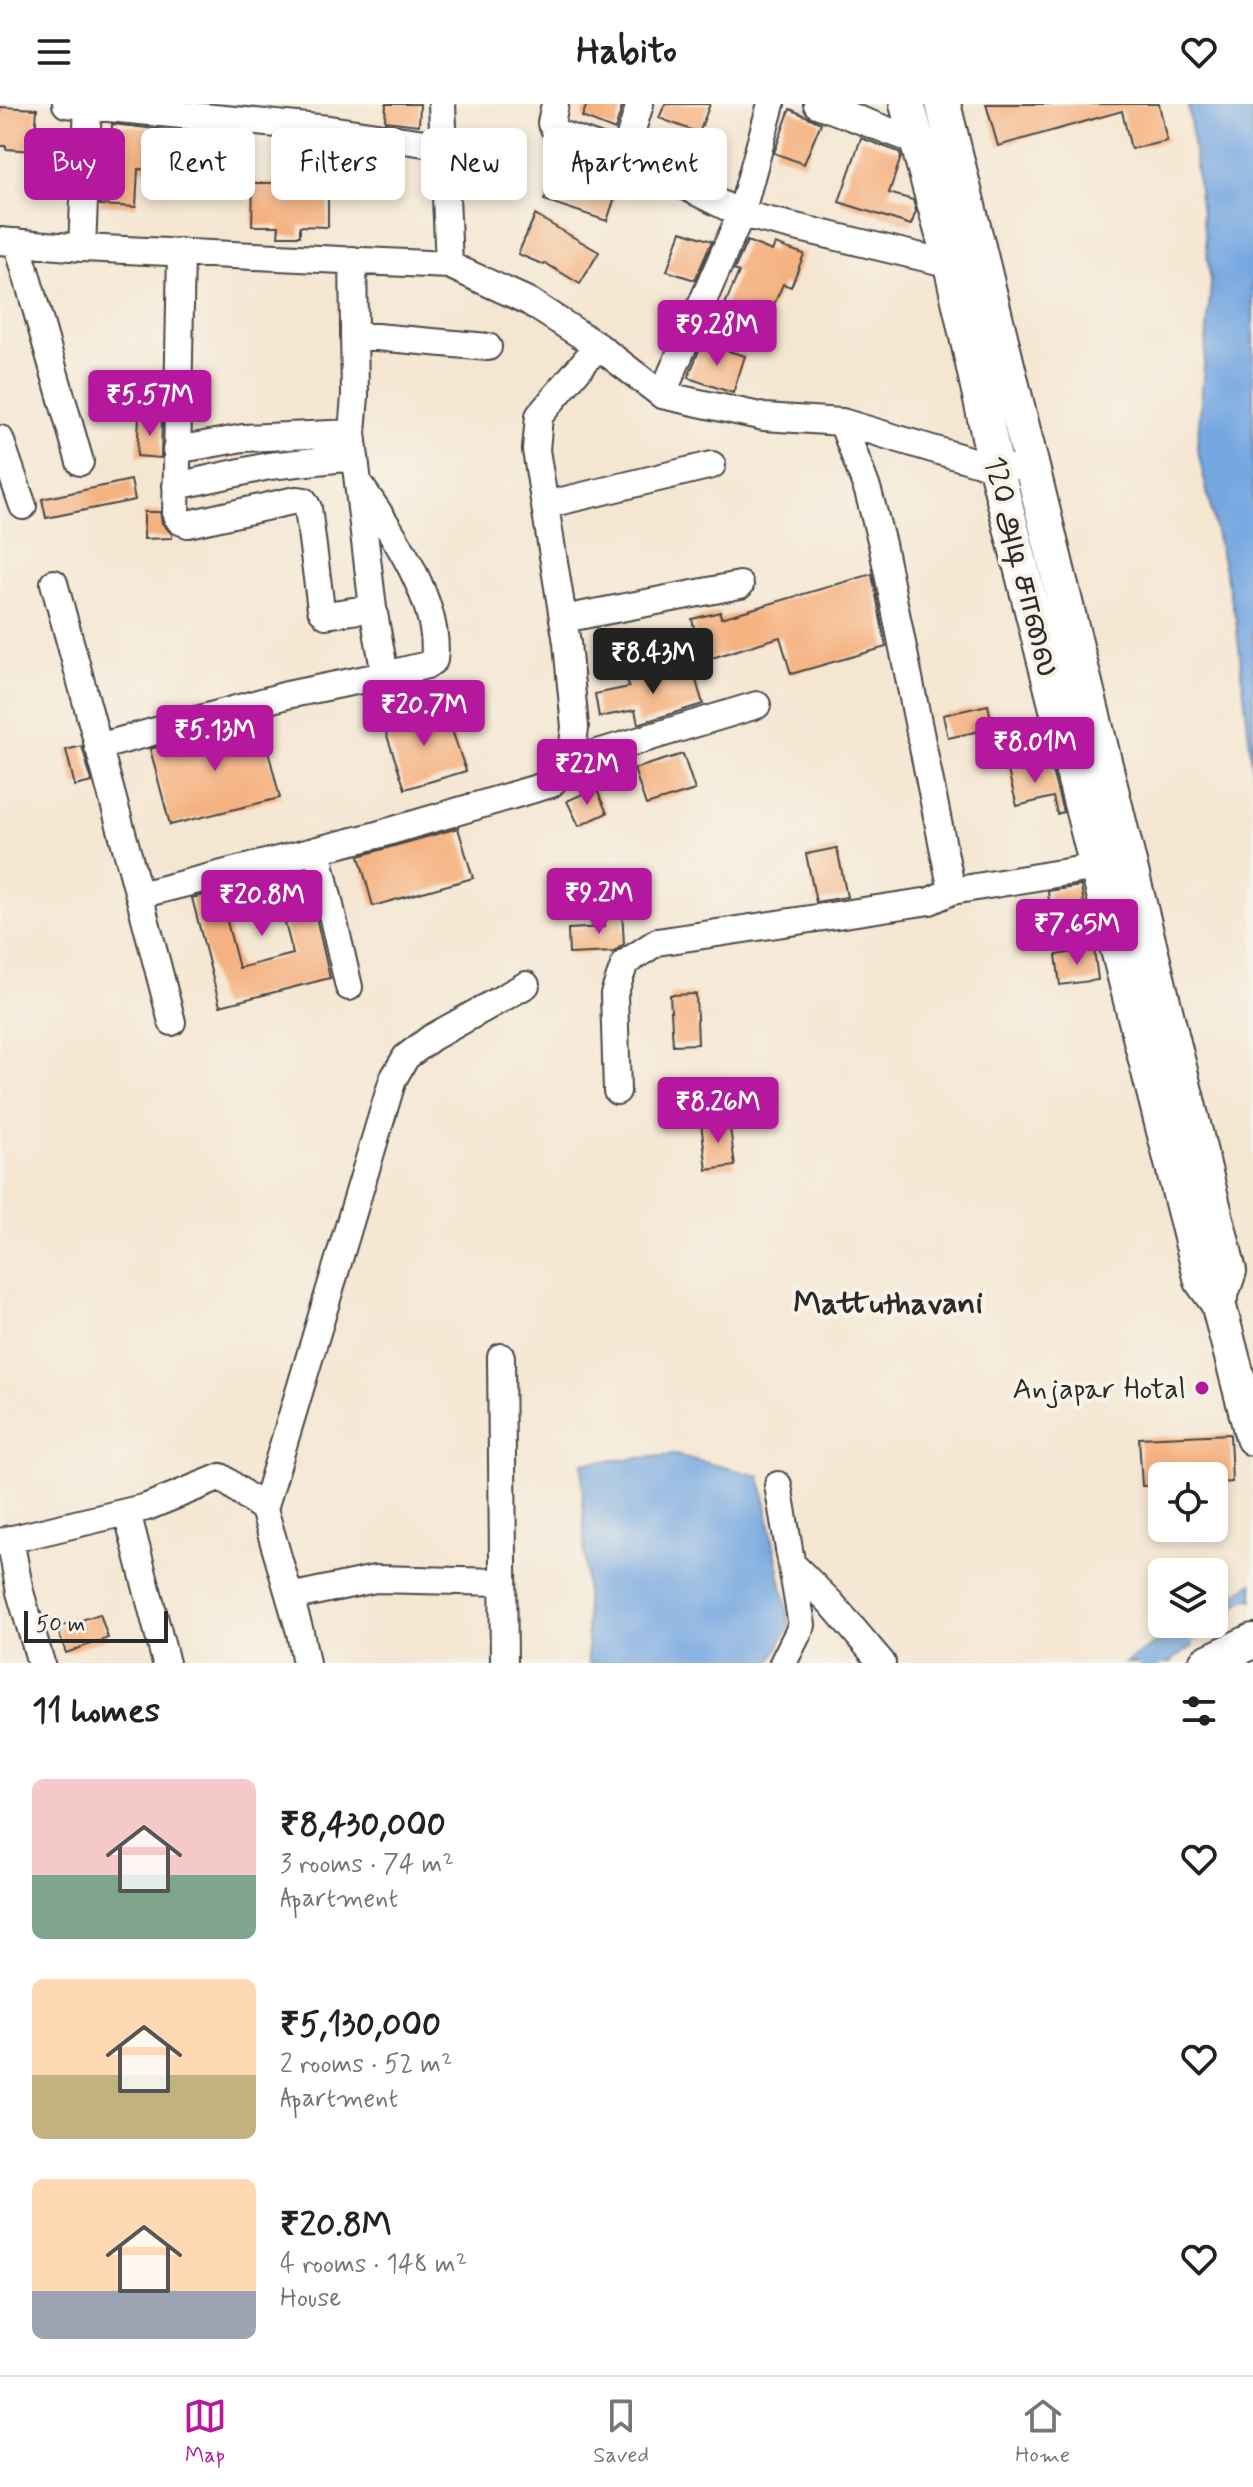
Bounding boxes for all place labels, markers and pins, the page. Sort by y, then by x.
pin: ₹9.28M [652,300,782,368]
pin: ₹5.57M [85,370,215,438]
pin: ₹8.43M [588,628,718,696]
pin: ₹20.7M [359,680,489,748]
pin: ₹5.13M [150,705,280,773]
pin: ₹8.01M [970,717,1100,785]
pin: ₹22M [540,739,634,807]
pin: ₹9.2M [543,868,655,936]
pin: ₹20.8M [197,870,327,938]
pin: ₹7.65M [1012,899,1142,967]
pin: ₹8.26M [653,1077,783,1145]
place label: Anjapar Hotal [1012,1370,1186,1409]
marker: Anjapar Hotal [1193,1379,1211,1397]

